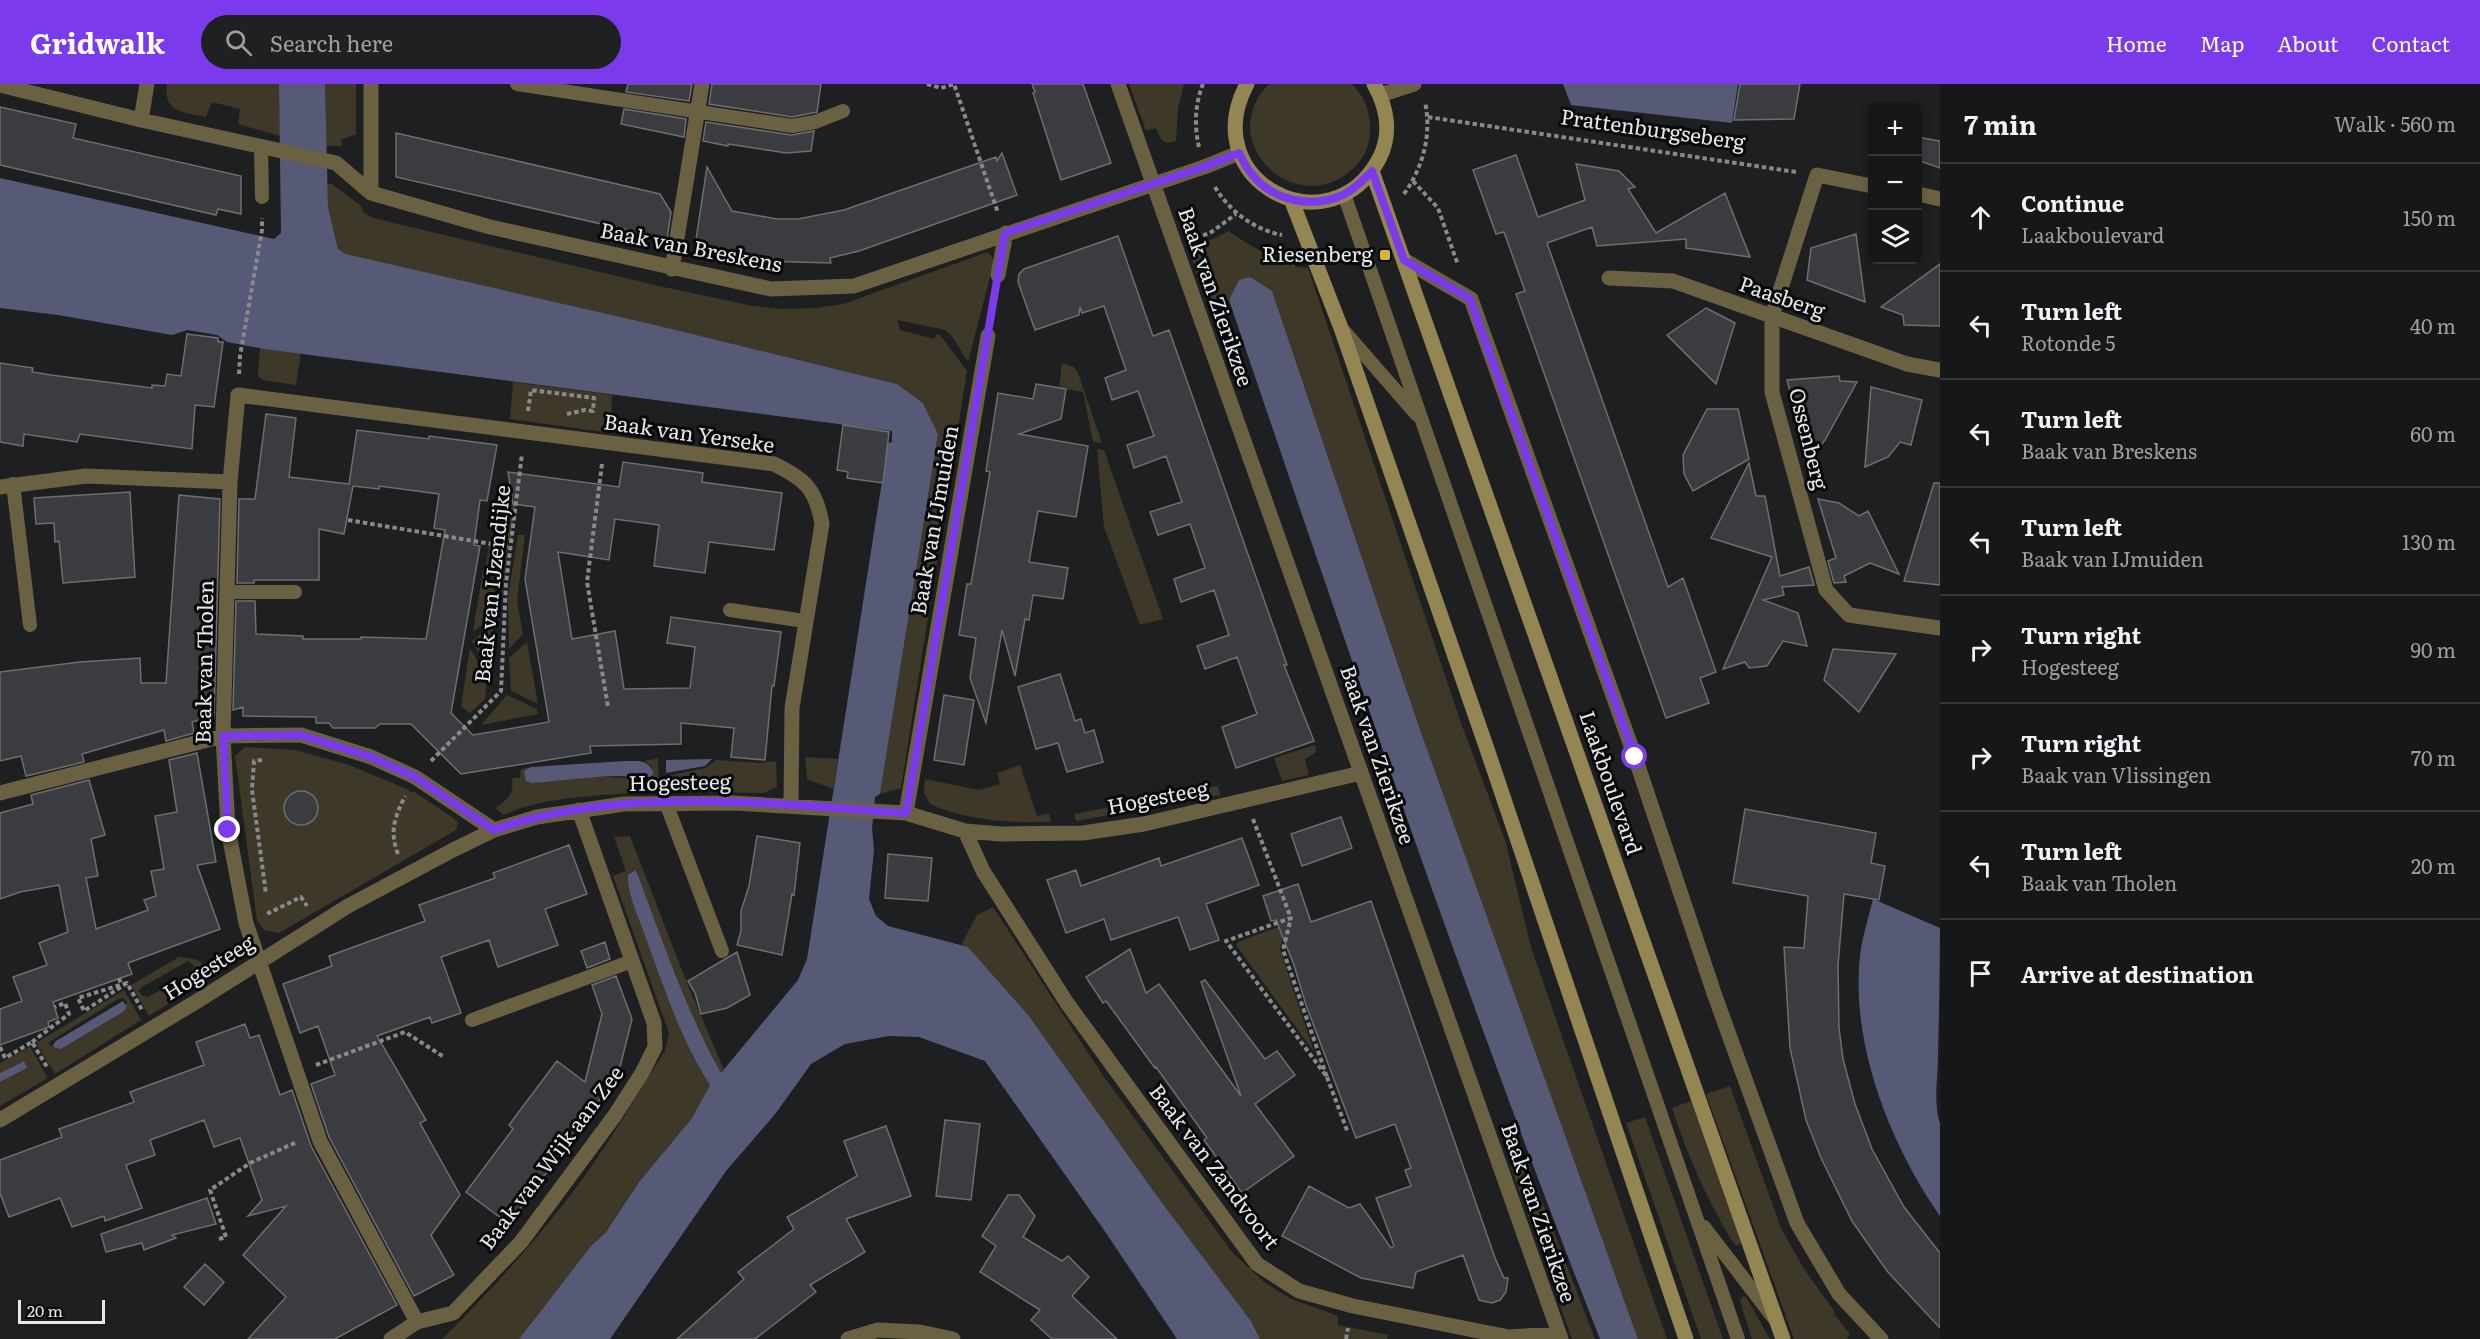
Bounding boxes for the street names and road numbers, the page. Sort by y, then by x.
street label: Prattenburgseberg [1559,99,1748,156]
street label: Baak van Zierikzee [1172,202,1263,390]
street label: Baak van Breskens [598,213,785,278]
street label: Paasberg [1736,266,1830,325]
street label: Ossenberg [1783,384,1838,493]
street label: Baak van Yerseke [602,404,777,459]
street label: Baak van IJmuiden [901,422,964,617]
street label: Baak van IJzendijke [465,483,516,684]
street label: Baak van Tholen [186,580,219,744]
street label: Baak van Zierikzee [1334,660,1425,848]
street label: Laakboulevard [1573,706,1652,858]
street label: Hogesteeg [628,764,732,797]
street label: Hogesteeg [1104,770,1211,821]
street label: Hogesteeg [156,925,260,1006]
street label: Baak van Wijk aan Zee [470,1058,630,1255]
street label: Baak van Zandvoort [1143,1076,1289,1255]
street label: Baak van Zierikzee [1495,1118,1586,1306]

